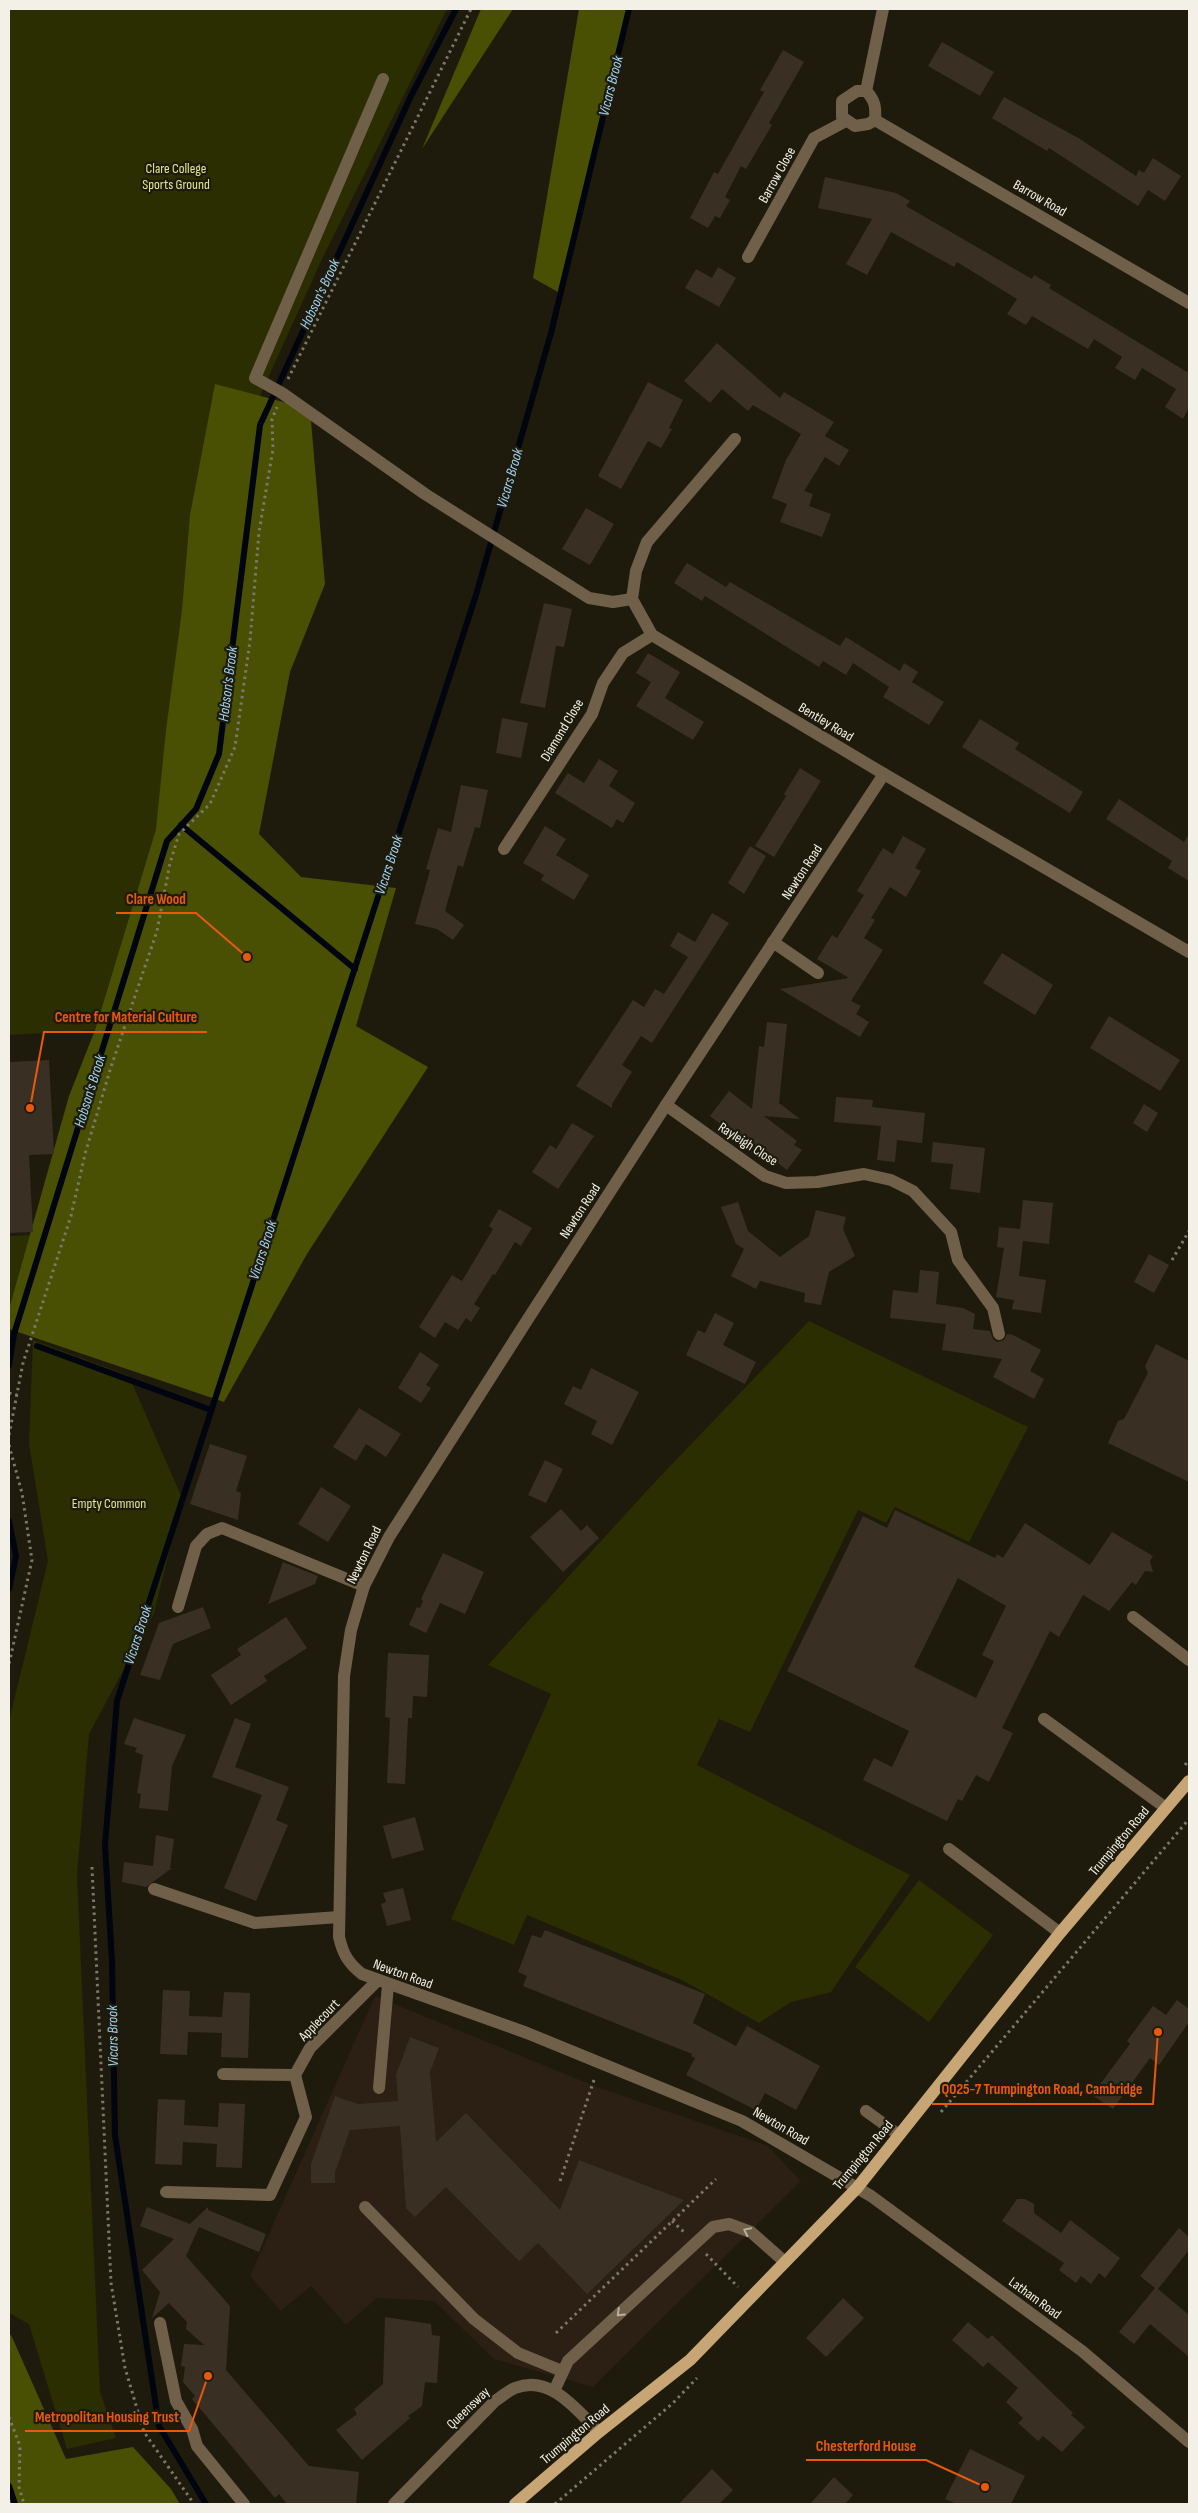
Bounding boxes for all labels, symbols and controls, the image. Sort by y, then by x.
water label: Vicars Brook [594,54,628,118]
street label: Barrow Close [755,144,799,206]
park label: Clare College Sports Ground [142,160,210,193]
street label: Barrow Road [1010,176,1070,220]
water label: Hobson's Brook [295,256,345,332]
water label: Vicars Brook [492,446,528,510]
water label: Hobson's Brook [214,645,242,722]
street label: Diamond Close [537,696,587,764]
street label: Bentley Road [795,699,857,745]
water label: Vicars Brook [370,833,408,897]
street label: Newton Road [778,841,826,903]
callout: Clare Wood [116,883,196,913]
text: Clare Wood [126,890,186,909]
callout: Centre for Material Culture [44,1002,207,1032]
text: Centre for Material Culture [55,1008,197,1027]
water label: Hobson's Brook [70,1052,110,1130]
street label: Rayleigh Close [715,1118,781,1170]
street label: Newton Road [556,1180,604,1242]
water label: Vicars Brook [244,1218,282,1282]
park label: Empty Common [72,1495,146,1512]
street label: Newton Road [343,1523,385,1587]
water label: Vicars Brook [119,1603,157,1667]
street label: Trumpington Road [1085,1803,1153,1879]
street label: Newton Road [371,1955,435,1993]
street label: Applecourt [294,1995,343,2045]
water label: Vicars Brook [103,2005,123,2067]
callout: Q025-7 Trumpington Road, Cambridge [932,2074,1153,2104]
text: Q025-7 Trumpington Road, Cambridge [942,2080,1142,2099]
street label: Newton Road [750,2103,812,2149]
street label: Trumpington Road [829,2117,897,2193]
one-way arrow [743,2227,752,2237]
street label: Latham Road [1005,2273,1065,2323]
one-way arrow [617,2307,626,2316]
street label: Queensway [443,2383,494,2433]
street label: Trumpington Road [537,2400,613,2468]
callout: Metropolitan Housing Trust [25,2401,189,2431]
text: Metropolitan Housing Trust [35,2408,179,2427]
callout: Chesterford House [806,2430,926,2460]
text: Chesterford House [816,2437,916,2456]

